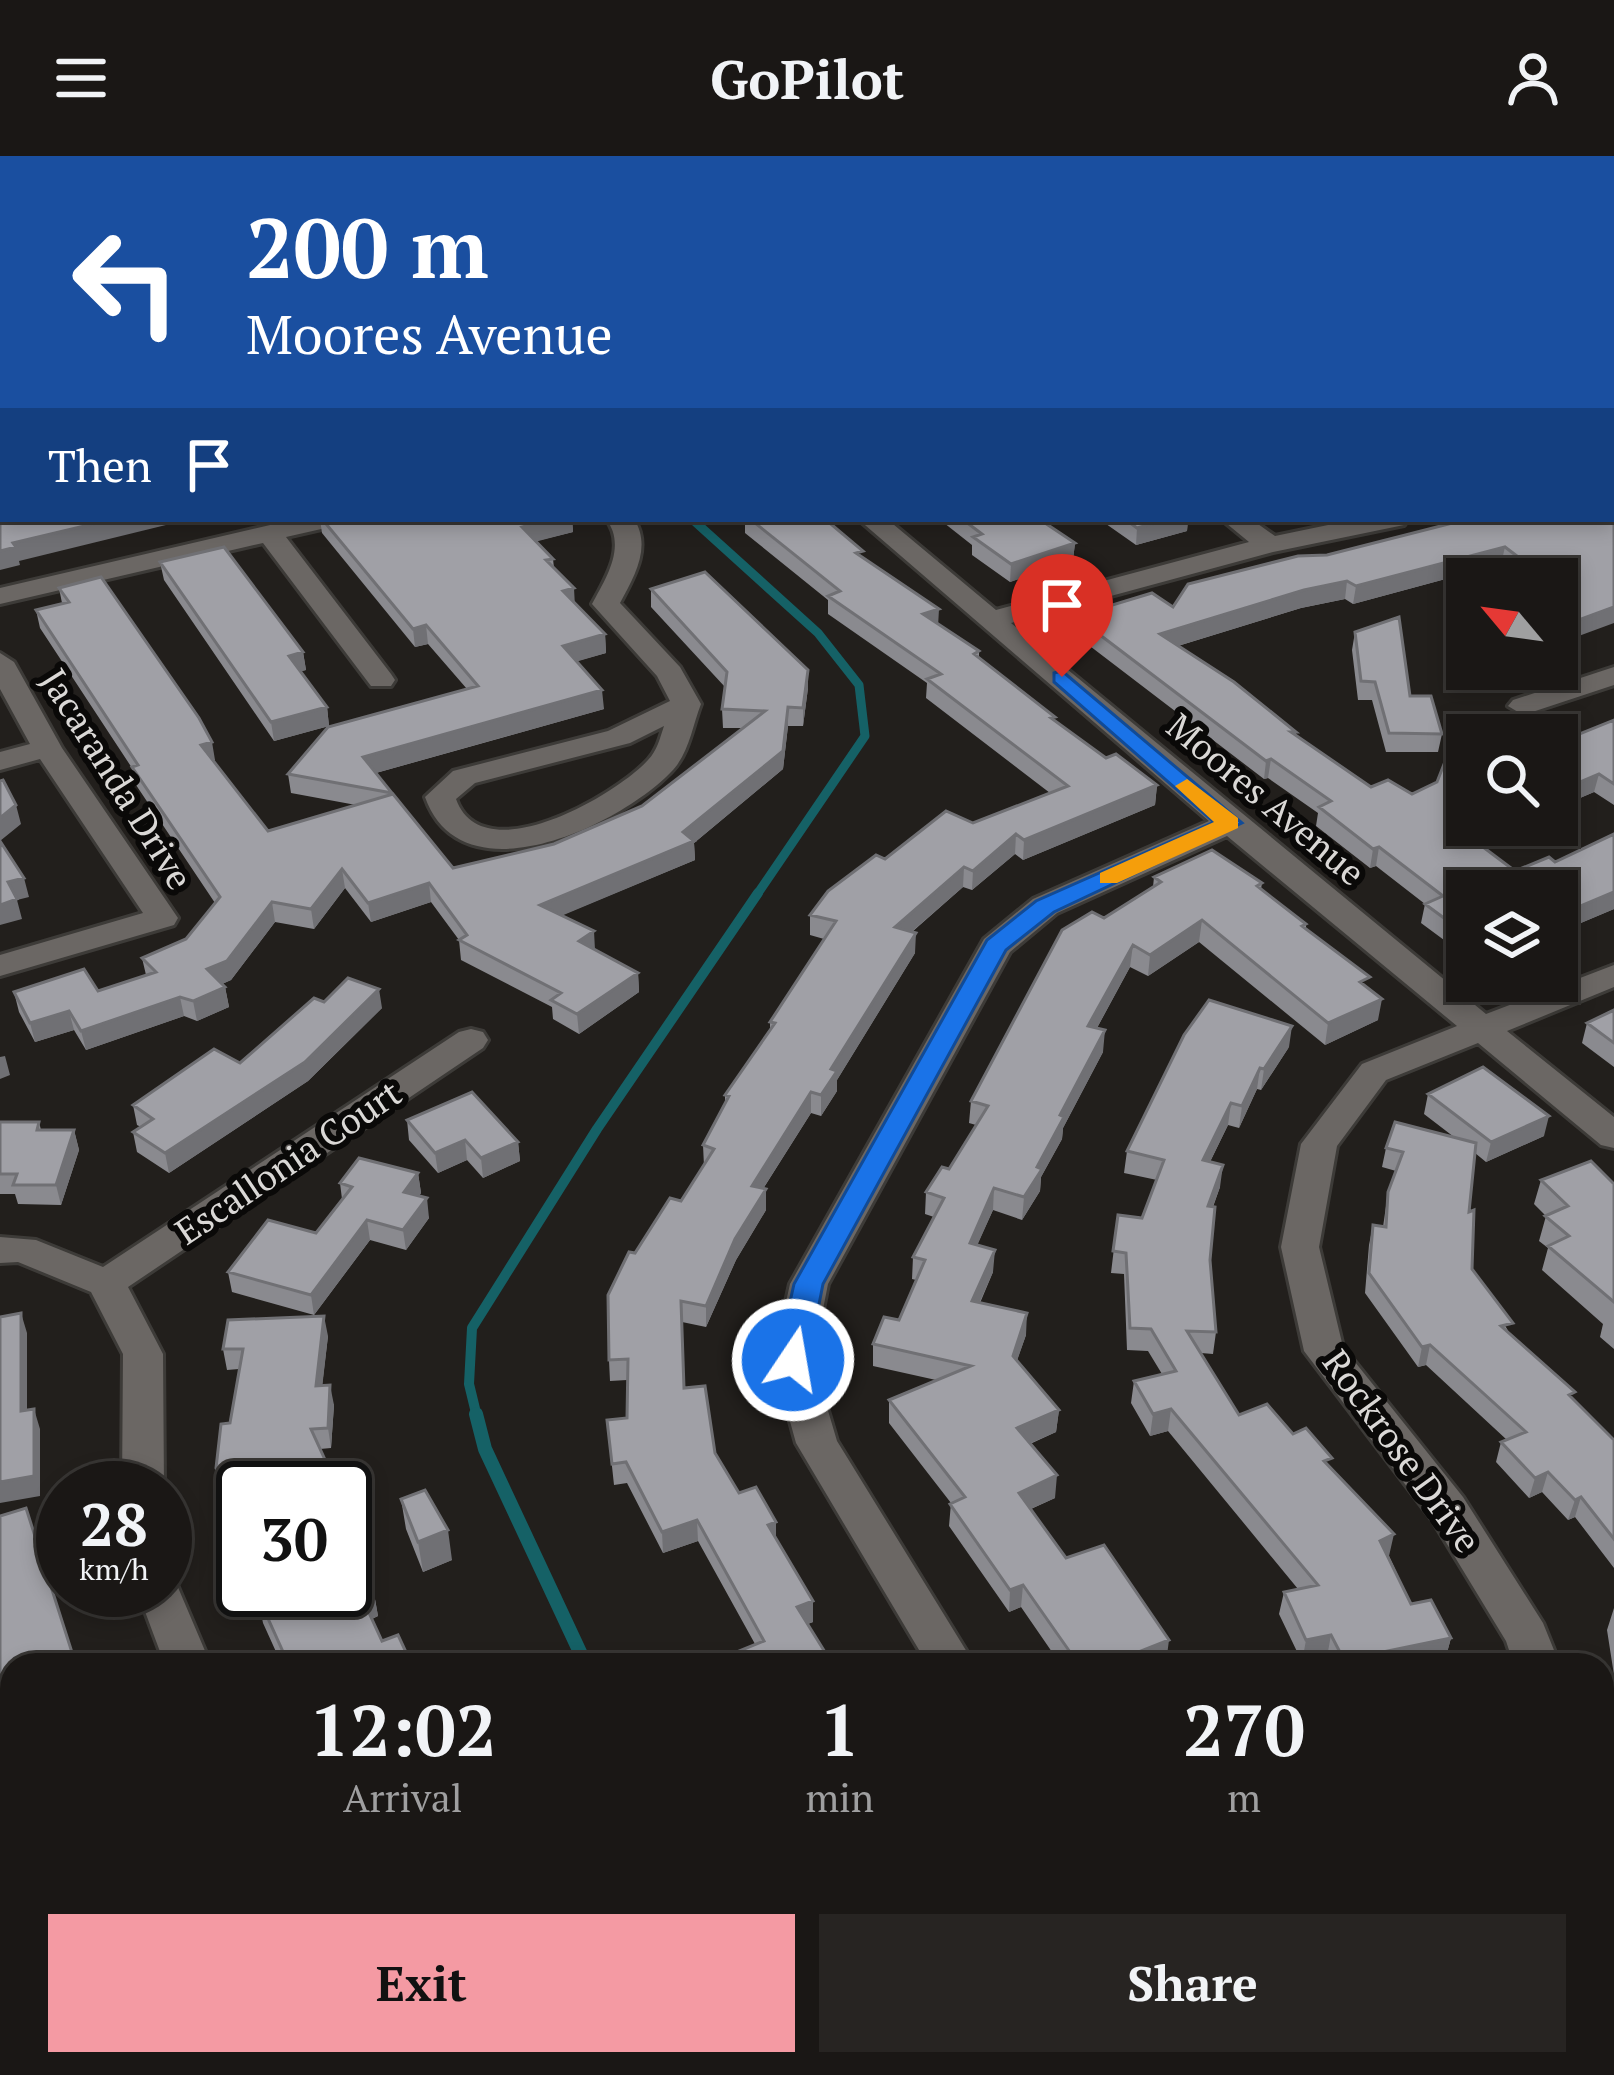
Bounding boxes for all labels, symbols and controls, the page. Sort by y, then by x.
text: GoPilot [710,43,904,114]
icon: menu [48,45,114,111]
icon: person [1500,45,1566,111]
text: 200 m [246,191,489,302]
icon: left [48,204,204,360]
text: Moores Avenue [246,298,613,369]
icon: arrive [176,432,242,498]
text: Then [48,435,152,495]
pin [1011,554,1113,677]
north arrow [1446,558,1578,690]
map controls [1446,558,1578,1002]
icon: arrive [1029,572,1095,638]
street label: Jacaranda Drive [31,660,204,898]
street label: Moores Avenue [1158,702,1375,895]
button: search [1446,714,1578,846]
button: layers [1446,870,1578,1002]
street label: Escallonia Court [166,1069,410,1254]
position arrow [730,1297,856,1423]
street label: Rockrose Drive [1313,1340,1492,1561]
speed limit sign: 30 [216,1461,372,1617]
text: 28 [80,1484,148,1563]
text: km/h [79,1549,149,1589]
text: 12:02 [309,1681,496,1777]
text: 1 [819,1681,860,1777]
text: 270 [1183,1681,1305,1777]
text: Arrival [343,1771,462,1823]
text: min [805,1771,874,1823]
text: m [1227,1771,1261,1823]
button: Exit [48,1914,795,2052]
button: Share [819,1914,1566,2052]

